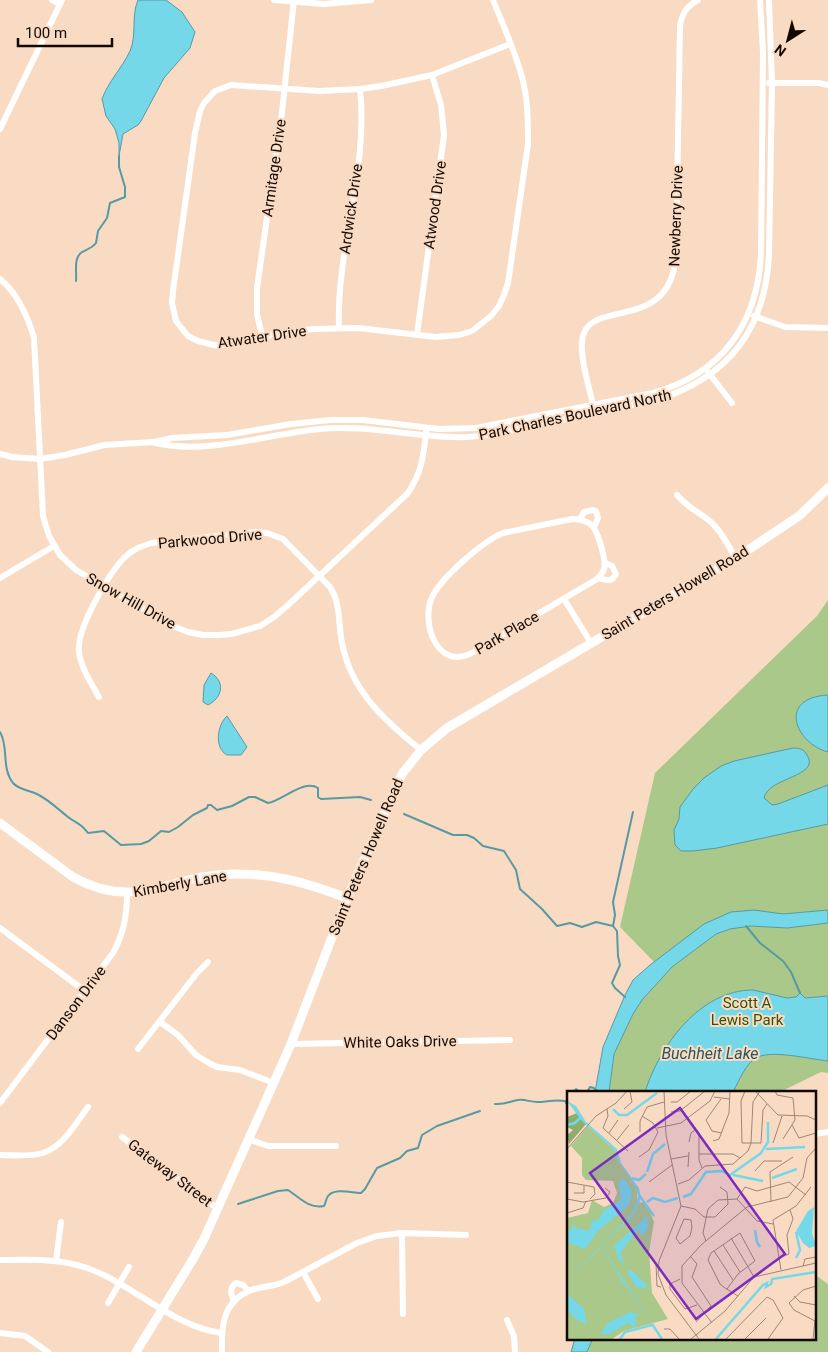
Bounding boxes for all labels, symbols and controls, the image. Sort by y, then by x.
scale bar [18,15,111,47]
north arrow [763,15,813,65]
text: 100 m [25,24,67,42]
text: N [772,41,789,60]
street label: Armitage Drive [258,118,290,218]
street label: Atwood Drive [420,160,450,250]
street label: Ardwick Drive [336,163,366,255]
street label: Newberry Drive [665,165,687,267]
street label: Atwater Drive [216,322,308,352]
street label: Park Charles Boulevard North [477,386,673,444]
street label: Parkwood Drive [157,525,263,553]
street label: Saint Peters Howell Road [598,542,752,644]
street label: Snow Hill Drive [83,569,179,633]
street label: Park Place [472,607,542,659]
street label: Saint Peters Howell Road [325,776,407,938]
street label: Kimberly Lane [132,867,228,901]
street label: Danson Drive [42,962,110,1044]
park label: Scott A Lewis Park [711,994,784,1029]
street label: White Oaks Drive [343,1032,457,1052]
water label: Buchheit Lake [661,1044,759,1063]
inset map [567,1091,816,1340]
street label: Gateway Street [124,1135,216,1211]

